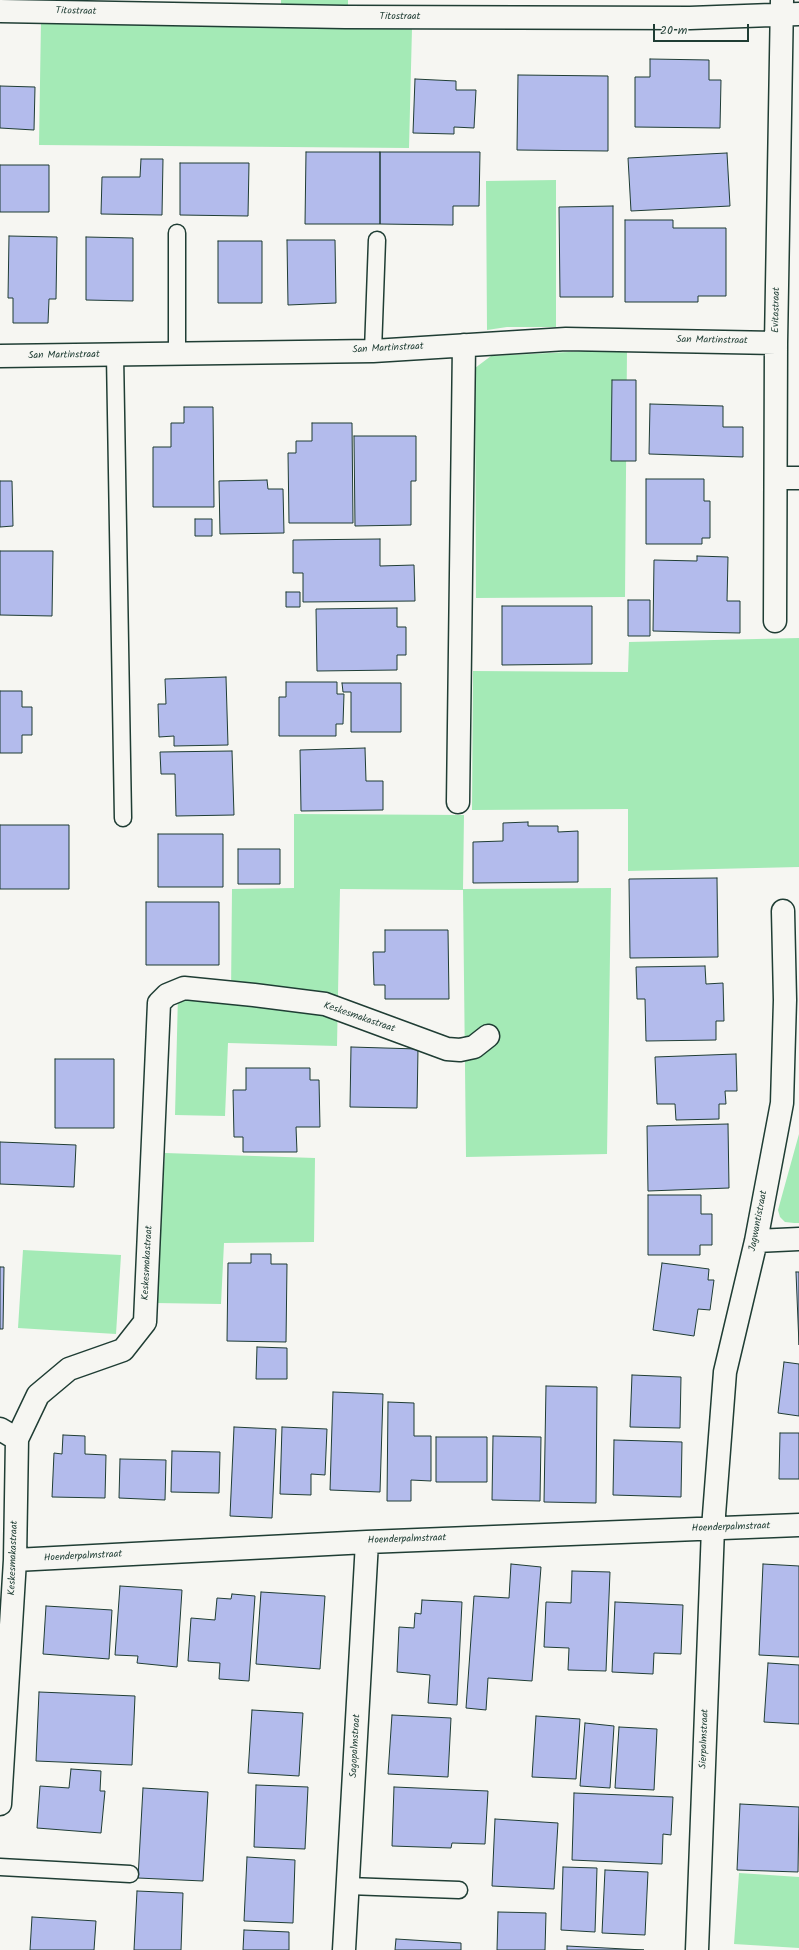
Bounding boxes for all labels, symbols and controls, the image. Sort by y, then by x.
street label: Titostraat [55,6,97,18]
street label: Titostraat [380,11,420,23]
scale bar [655,16,751,42]
text: 20 m [660,21,687,40]
street label: Evitastraat [771,287,783,333]
street label: San Martinstraat [676,334,748,348]
street label: San Martinstraat [352,341,424,357]
street label: San Martinstraat [28,349,100,363]
street label: Keskesmakastraat [322,1000,396,1036]
street label: Jagwantistraat [747,1190,771,1252]
street label: Keskesmakastraat [140,1225,156,1301]
street label: Keskesmakastraat [7,1520,21,1596]
street label: Hoenderpalmstraat [692,1521,770,1535]
street label: Hoenderpalmstraat [368,1533,446,1547]
street label: Hoenderpalmstraat [44,1549,122,1565]
street label: Sierpalmstraat [698,1709,712,1769]
street label: Sagopalmstraat [348,1714,364,1778]

